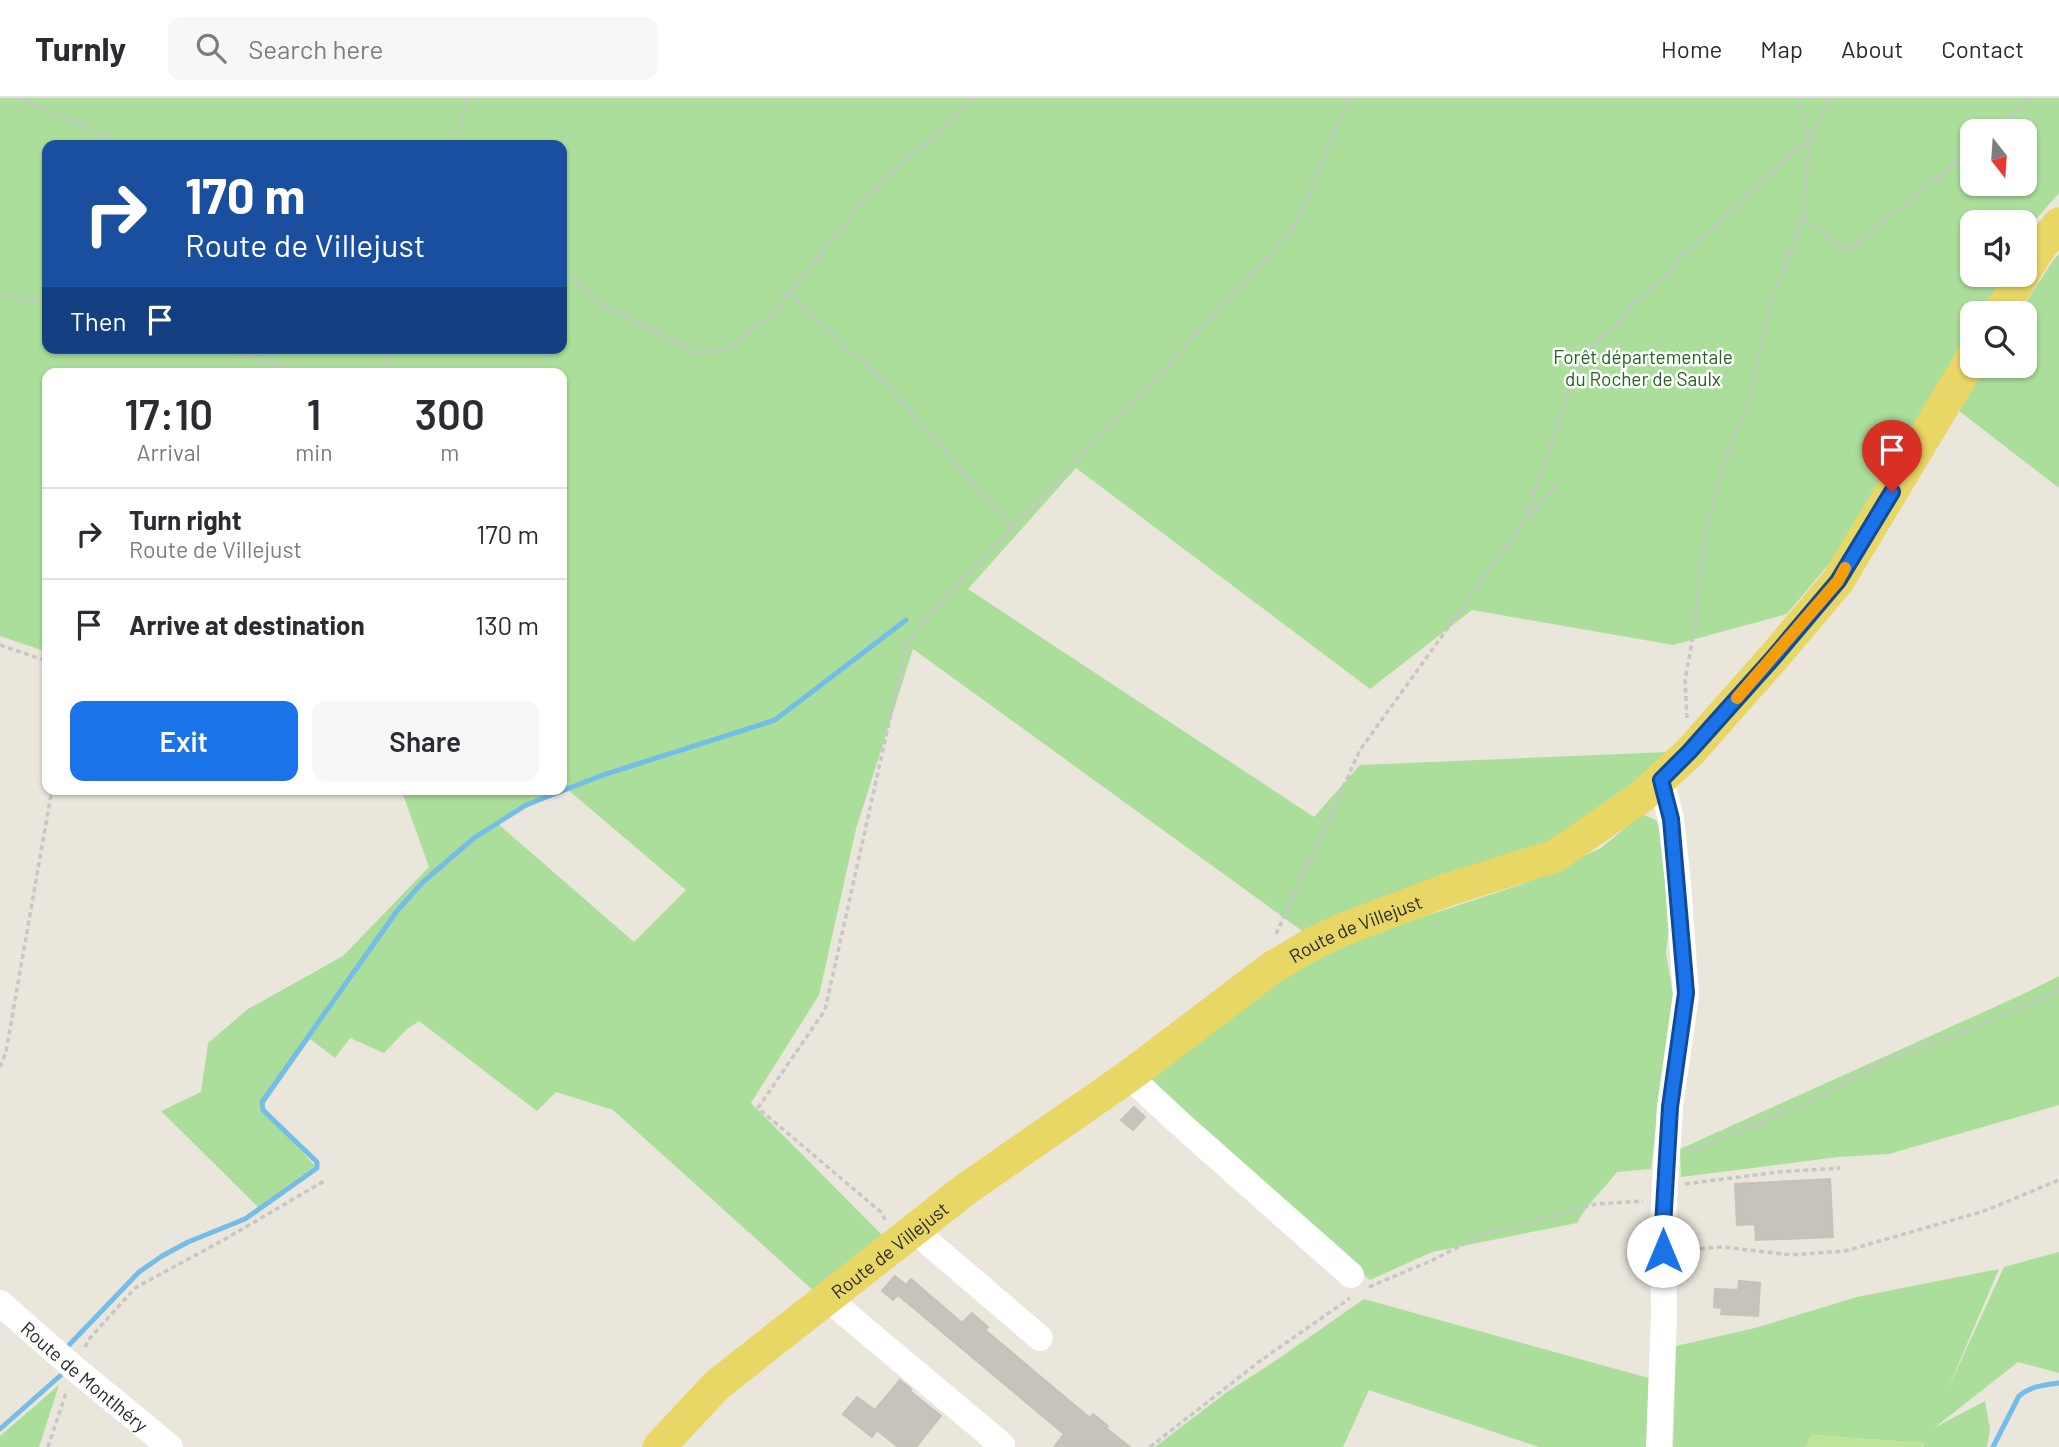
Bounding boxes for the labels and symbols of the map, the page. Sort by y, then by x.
north arrow [1960,119,2037,196]
park label: Forêt départementale du Rocher de Saulx [1553,345,1733,390]
pin [1862,420,1922,492]
street label: Route de Villejust [1284,889,1425,967]
street label: Route de Villejust [826,1196,952,1303]
position arrow [1626,1214,1700,1288]
street label: Route de Montlhéry [17,1316,153,1436]

